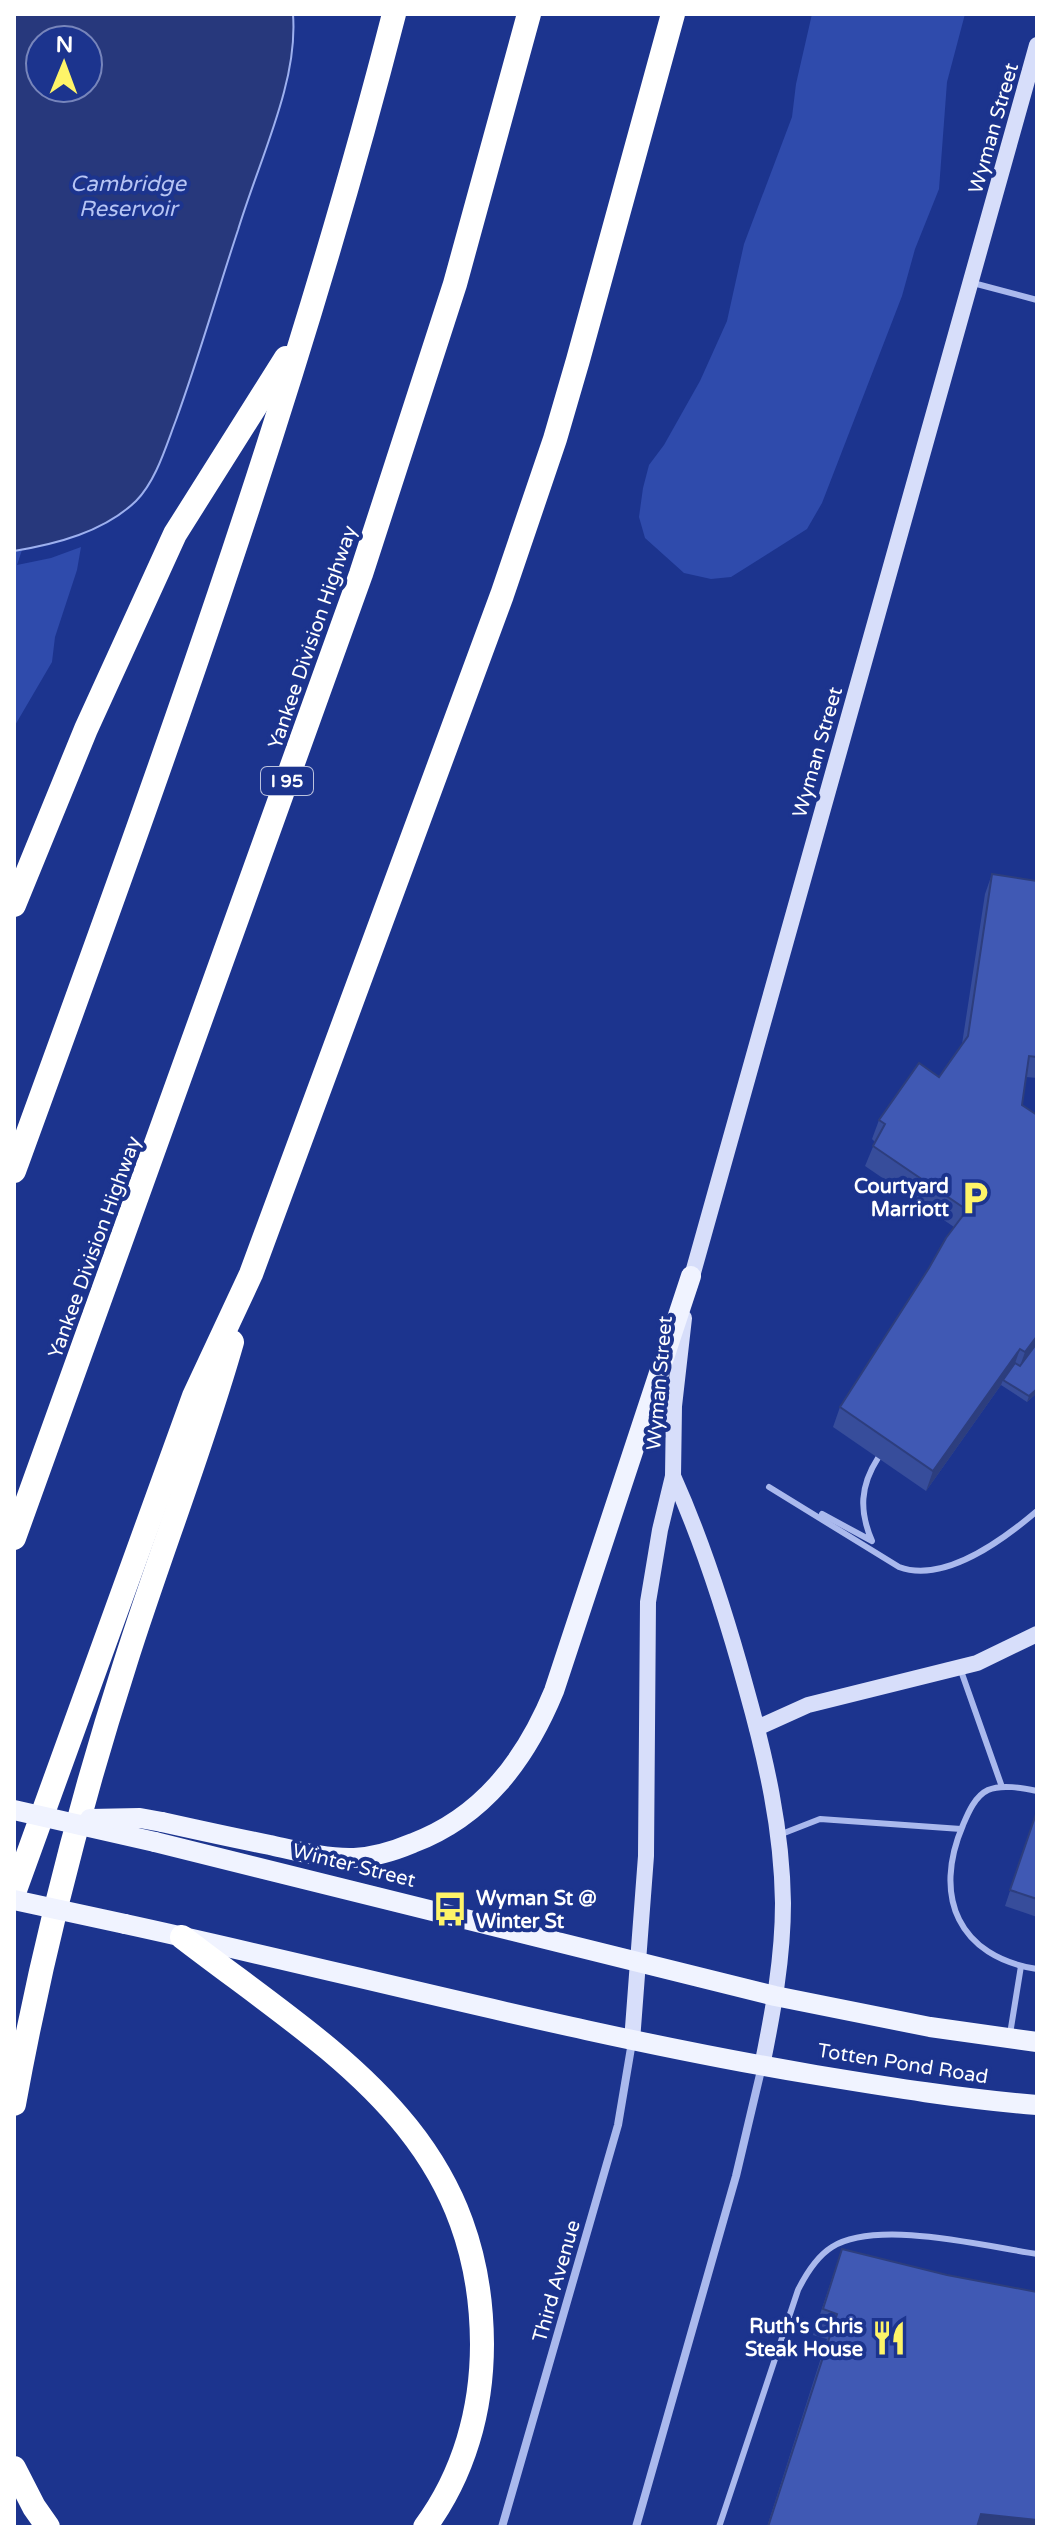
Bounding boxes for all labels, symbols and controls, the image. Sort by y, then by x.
north arrow [24,24,104,104]
text: N [55,32,73,58]
street label: Wyman Street [964,60,1024,196]
water label: Cambridge Reservoir [70,171,187,222]
street label: Yankee Division Highway [263,522,363,752]
street label: Wyman Street [788,684,848,820]
road number: I 95 [261,767,313,795]
street label: Yankee Division Highway [44,1133,146,1362]
place label: Courtyard Marriott [854,1175,949,1222]
parking icon: Courtyard Marriott [956,1179,994,1217]
street label: Wyman Street [642,1314,678,1451]
street label: Winter Street [290,1839,418,1893]
place label: Wyman St @ Winter St [476,1887,596,1934]
bus stop icon: Wyman St @ Winter St [431,1890,469,1928]
street label: Totten Pond Road [816,2039,990,2089]
street label: Third Avenue [528,2217,586,2345]
place label: Ruth's Chris Steak House [745,2315,863,2362]
restaurant icon: Ruth's Chris Steak House [870,2319,908,2357]

